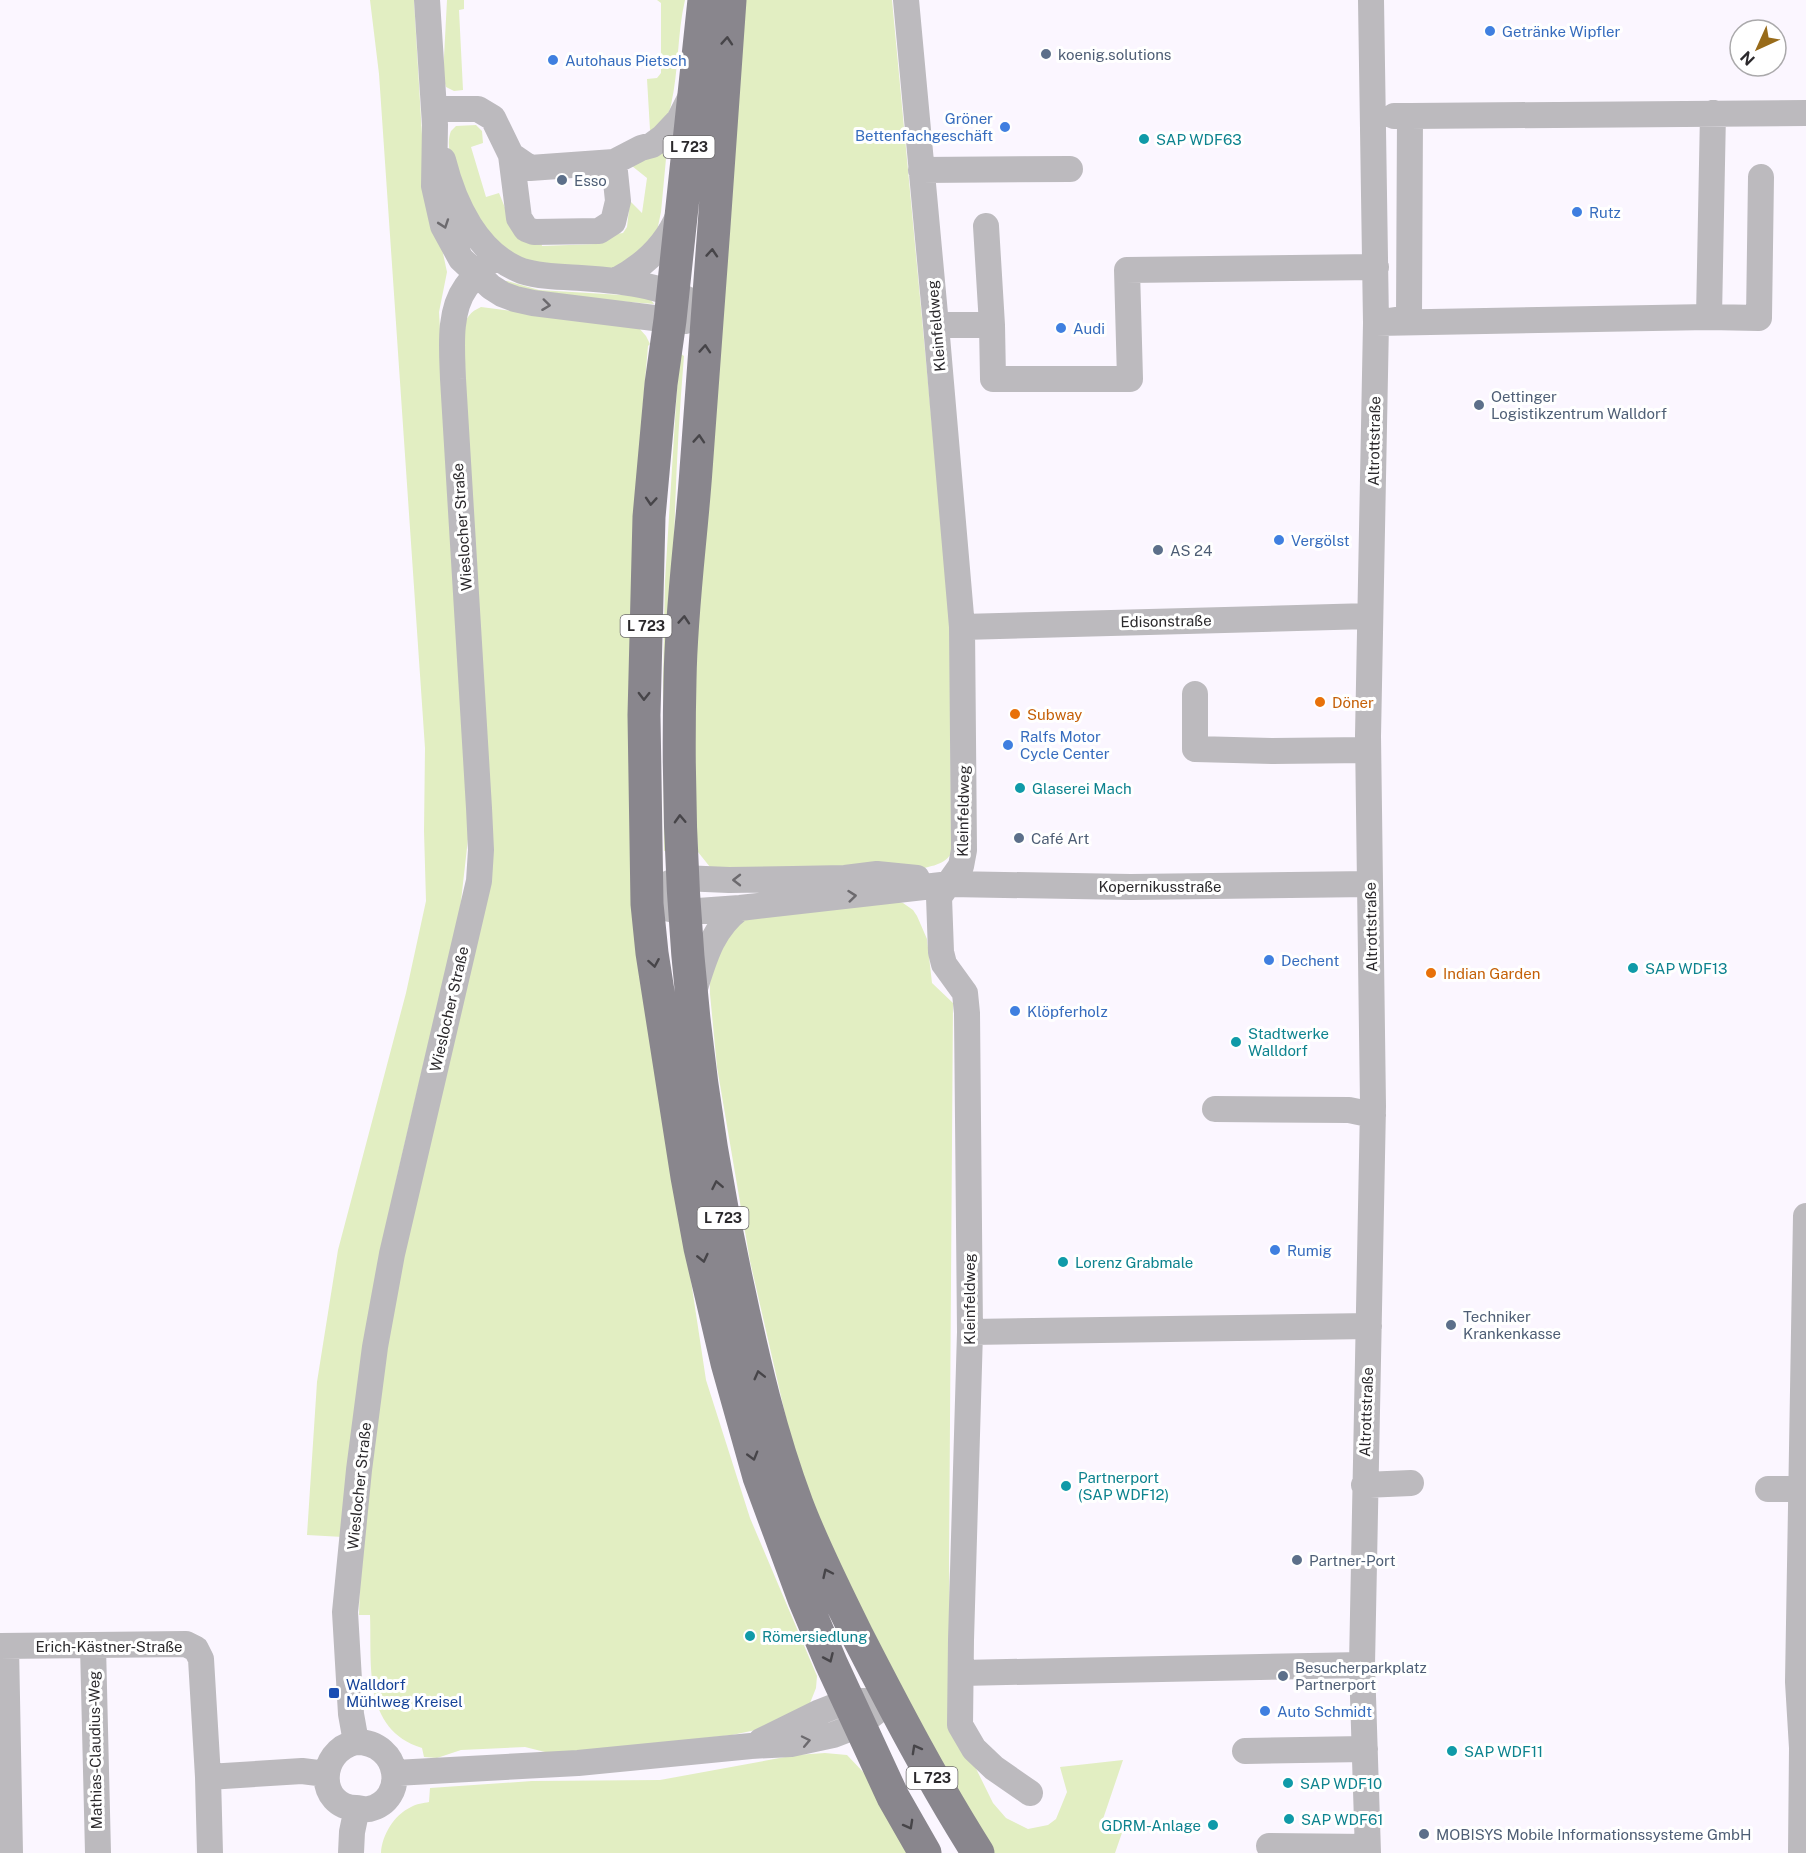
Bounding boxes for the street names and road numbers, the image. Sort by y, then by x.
road number: L 723 [664,136,714,158]
street label: Kleinfeldweg [924,279,948,373]
street label: Altrottstraße [1365,396,1383,486]
street label: Wieslocher Straße [449,462,475,592]
street label: Edisonstraße [1120,612,1212,630]
road number: L 723 [620,615,672,637]
street label: Kleinfeldweg [954,765,972,857]
street label: Kopernikusstraße [1098,878,1222,895]
street label: Altrottstraße [1362,882,1380,972]
street label: Wieslocher Straße [426,945,472,1073]
road number: L 723 [698,1207,748,1229]
street label: Kleinfeldweg [961,1253,978,1345]
street label: Altrottstraße [1356,1367,1376,1457]
street label: Wieslocher Straße [344,1421,374,1551]
street label: Erich-Kästner-Straße [35,1638,183,1655]
street label: Mathias-Claudius-Weg [85,1670,105,1830]
road number: L 723 [906,1767,958,1789]

